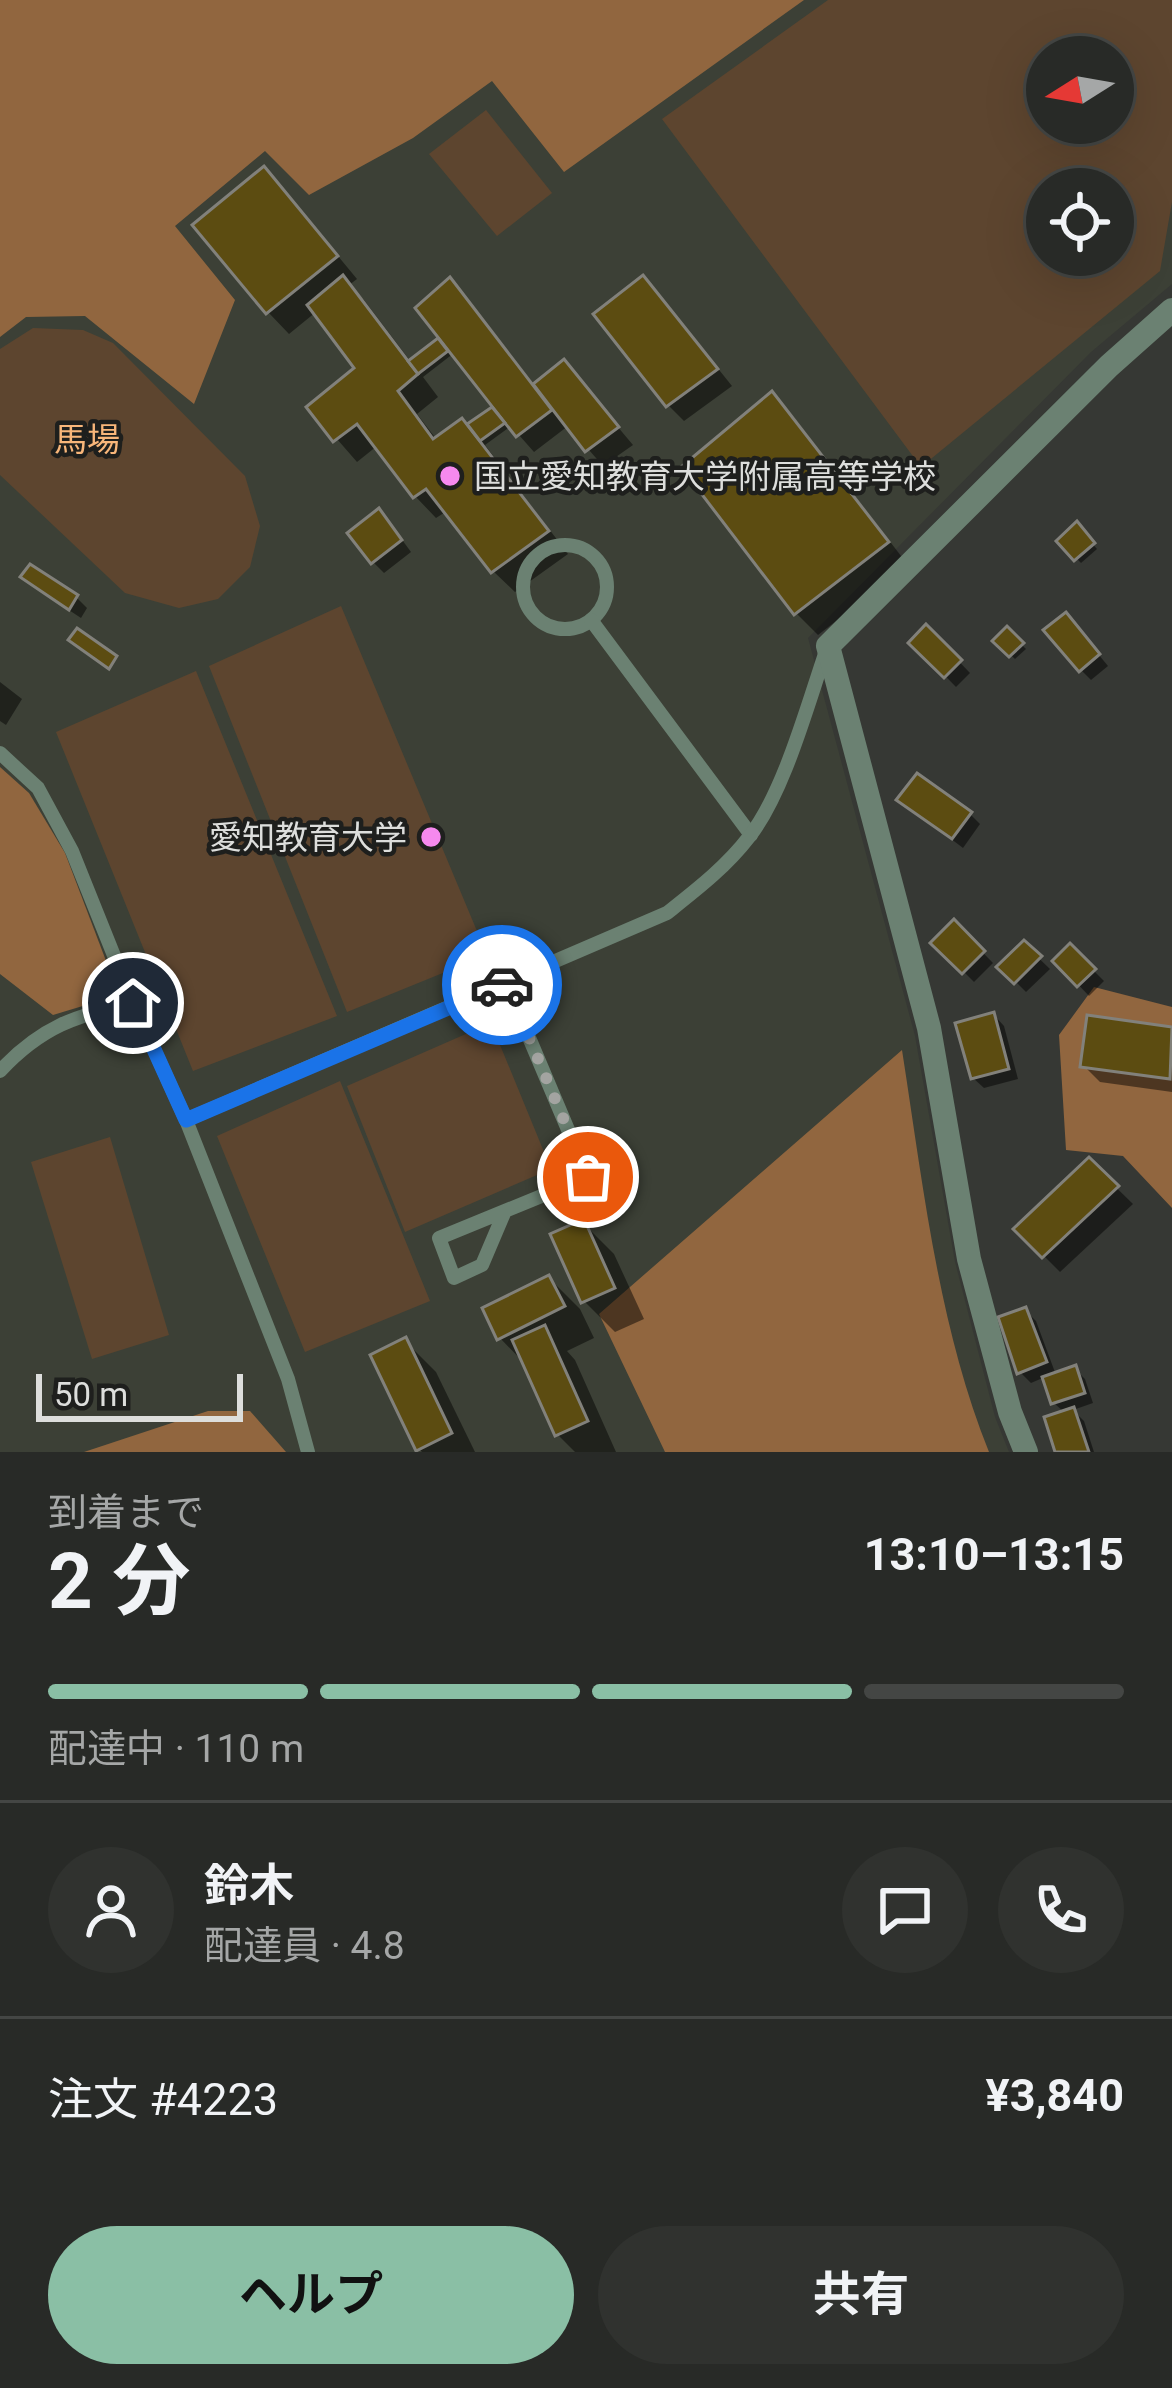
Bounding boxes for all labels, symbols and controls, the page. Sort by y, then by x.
north arrow [1026,36,1134,144]
map controls [1026,36,1134,276]
button: locate [1026,168,1134,276]
park label: 馬場 [54,420,120,459]
place label: 国立愛知教育大学附属高等学校 [474,457,936,496]
marker: 国立愛知教育大学附属高等学校 [437,463,463,489]
place label: 愛知教育大学 [209,818,407,857]
marker: 愛知教育大学 [418,824,444,850]
courier [442,925,562,1045]
pin [82,952,184,1054]
icon: car [469,952,535,1018]
icon: home [100,970,166,1036]
pin [537,1126,639,1228]
icon: bag [555,1144,621,1210]
scale bar [36,1368,243,1421]
text: 50 m [54,1375,128,1414]
text: 到着まで [48,1490,204,1536]
text: 13:10–13:15 [864,1528,1124,1581]
text: 2 分 [48,1536,190,1627]
text: 配達中 · 110 m [48,1726,304,1772]
button: person [48,1847,174,1973]
button: chat [842,1847,968,1973]
button: phone [998,1847,1124,1973]
text: 鈴木 [204,1859,294,1912]
text: 配達員 · 4.8 [204,1923,405,1969]
text: ¥3,840 [986,2069,1124,2122]
text: 注文 #4223 [48,2073,278,2126]
button: ヘルプ [48,2226,574,2364]
button: 共有 [598,2226,1124,2364]

